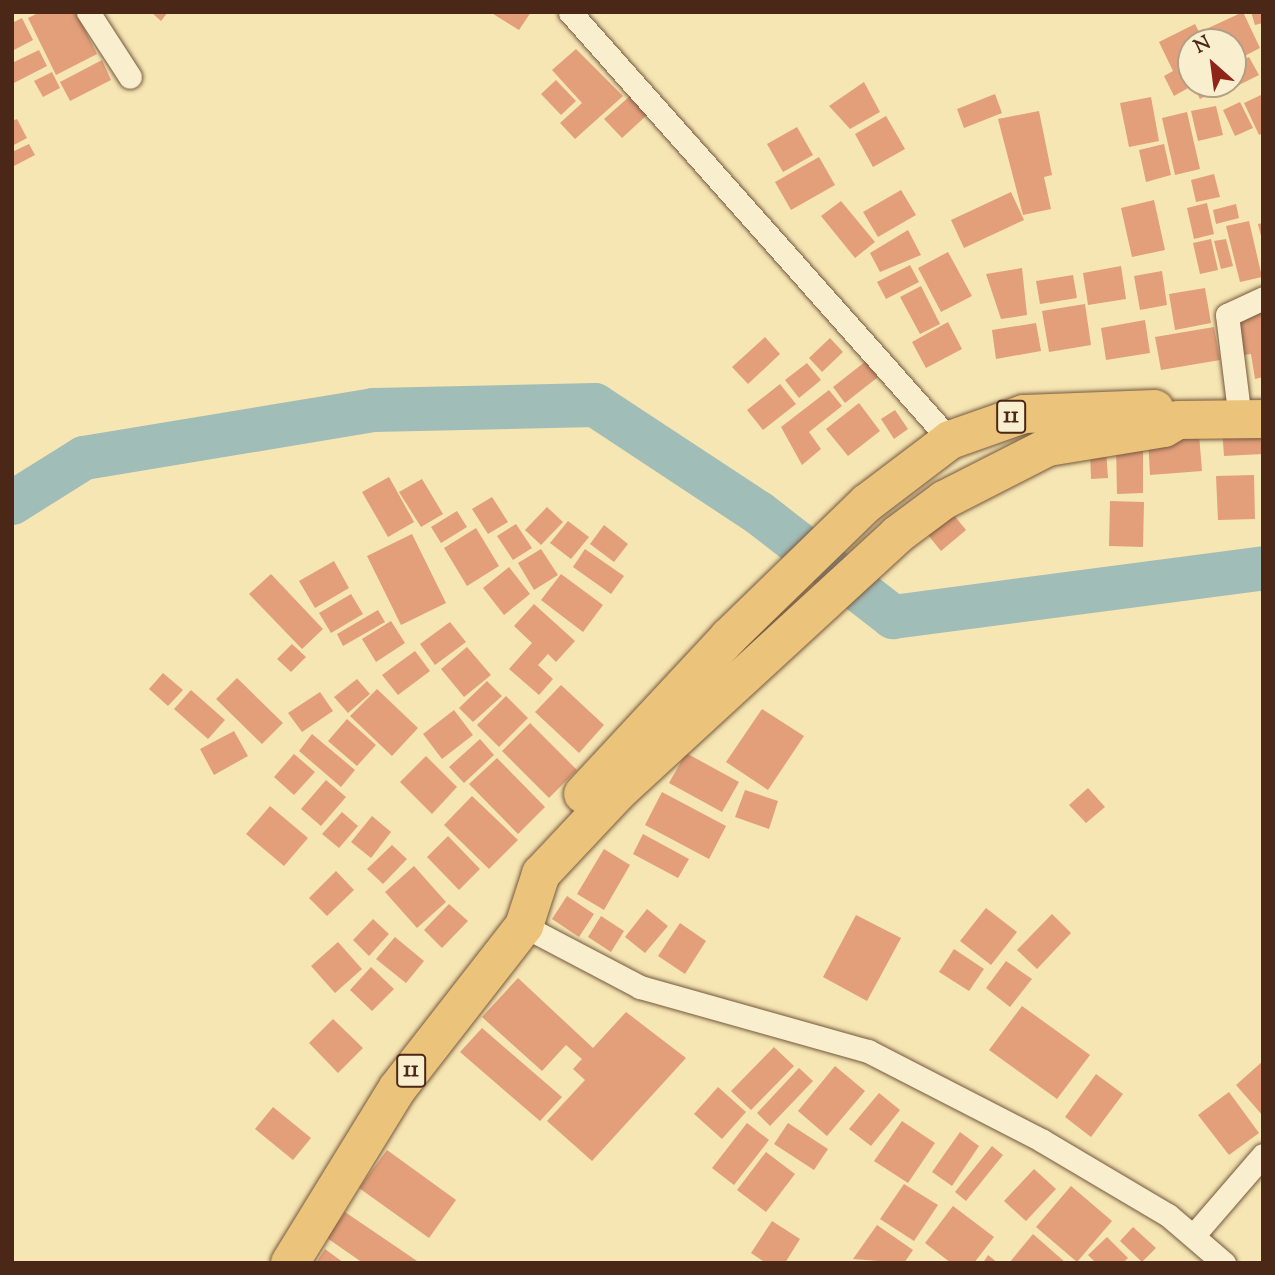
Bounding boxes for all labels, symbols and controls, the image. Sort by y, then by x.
north arrow [1177,28,1247,98]
text: N [1190,30,1216,61]
road number: 11 [995,398,1027,436]
road number: 11 [395,1052,427,1090]

